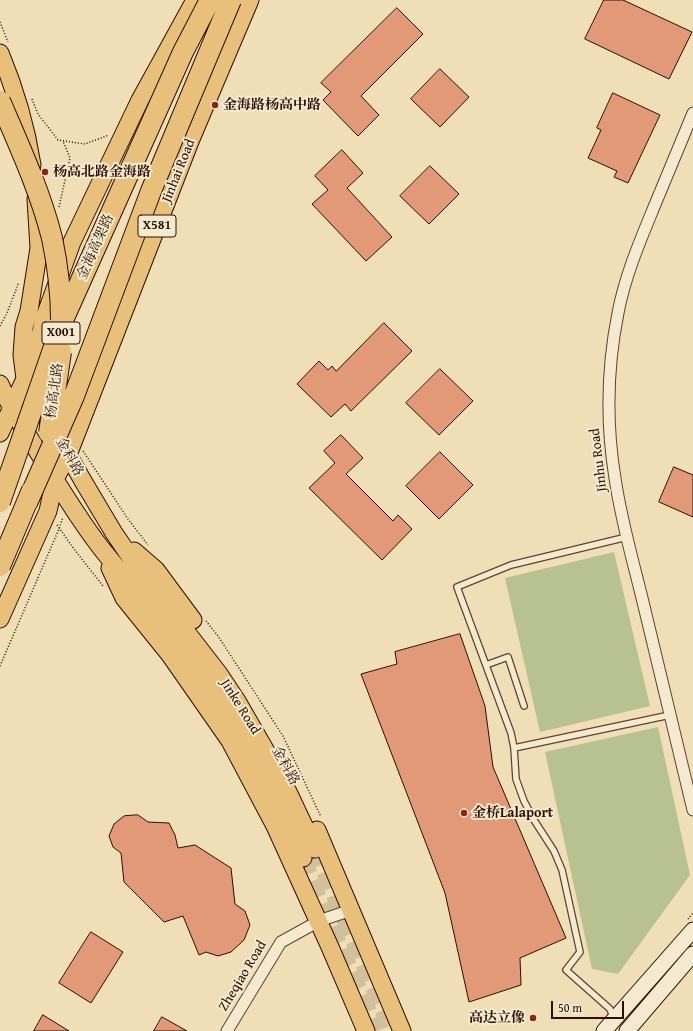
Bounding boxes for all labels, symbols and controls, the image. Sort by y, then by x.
place label: 金海路杨高中路 [223,97,321,113]
marker: 金海路杨高中路 [210,100,220,110]
street label: Jinhai Road [159,137,199,205]
place label: 杨高北路金海路 [53,164,151,180]
marker: 杨高北路金海路 [40,167,50,177]
street label: 金海高架路 [74,212,118,282]
road number: X581 [138,215,176,237]
road number: X001 [42,322,80,344]
street label: 杨高北路 [43,362,67,420]
street label: Jinhu Road [587,427,611,493]
street label: 金科路 [51,435,87,479]
street label: Jinke Road [216,676,264,738]
street label: 金科路 [267,744,303,788]
place label: 金桥Lalaport [472,805,553,821]
marker: 金桥Lalaport [459,808,469,818]
street label: Zheqiao Road [215,938,271,1014]
scale bar [553,993,626,1019]
text: 50 m [558,999,582,1016]
place label: 高达立像 [469,1010,525,1026]
marker: 高达立像 [528,1013,538,1023]

